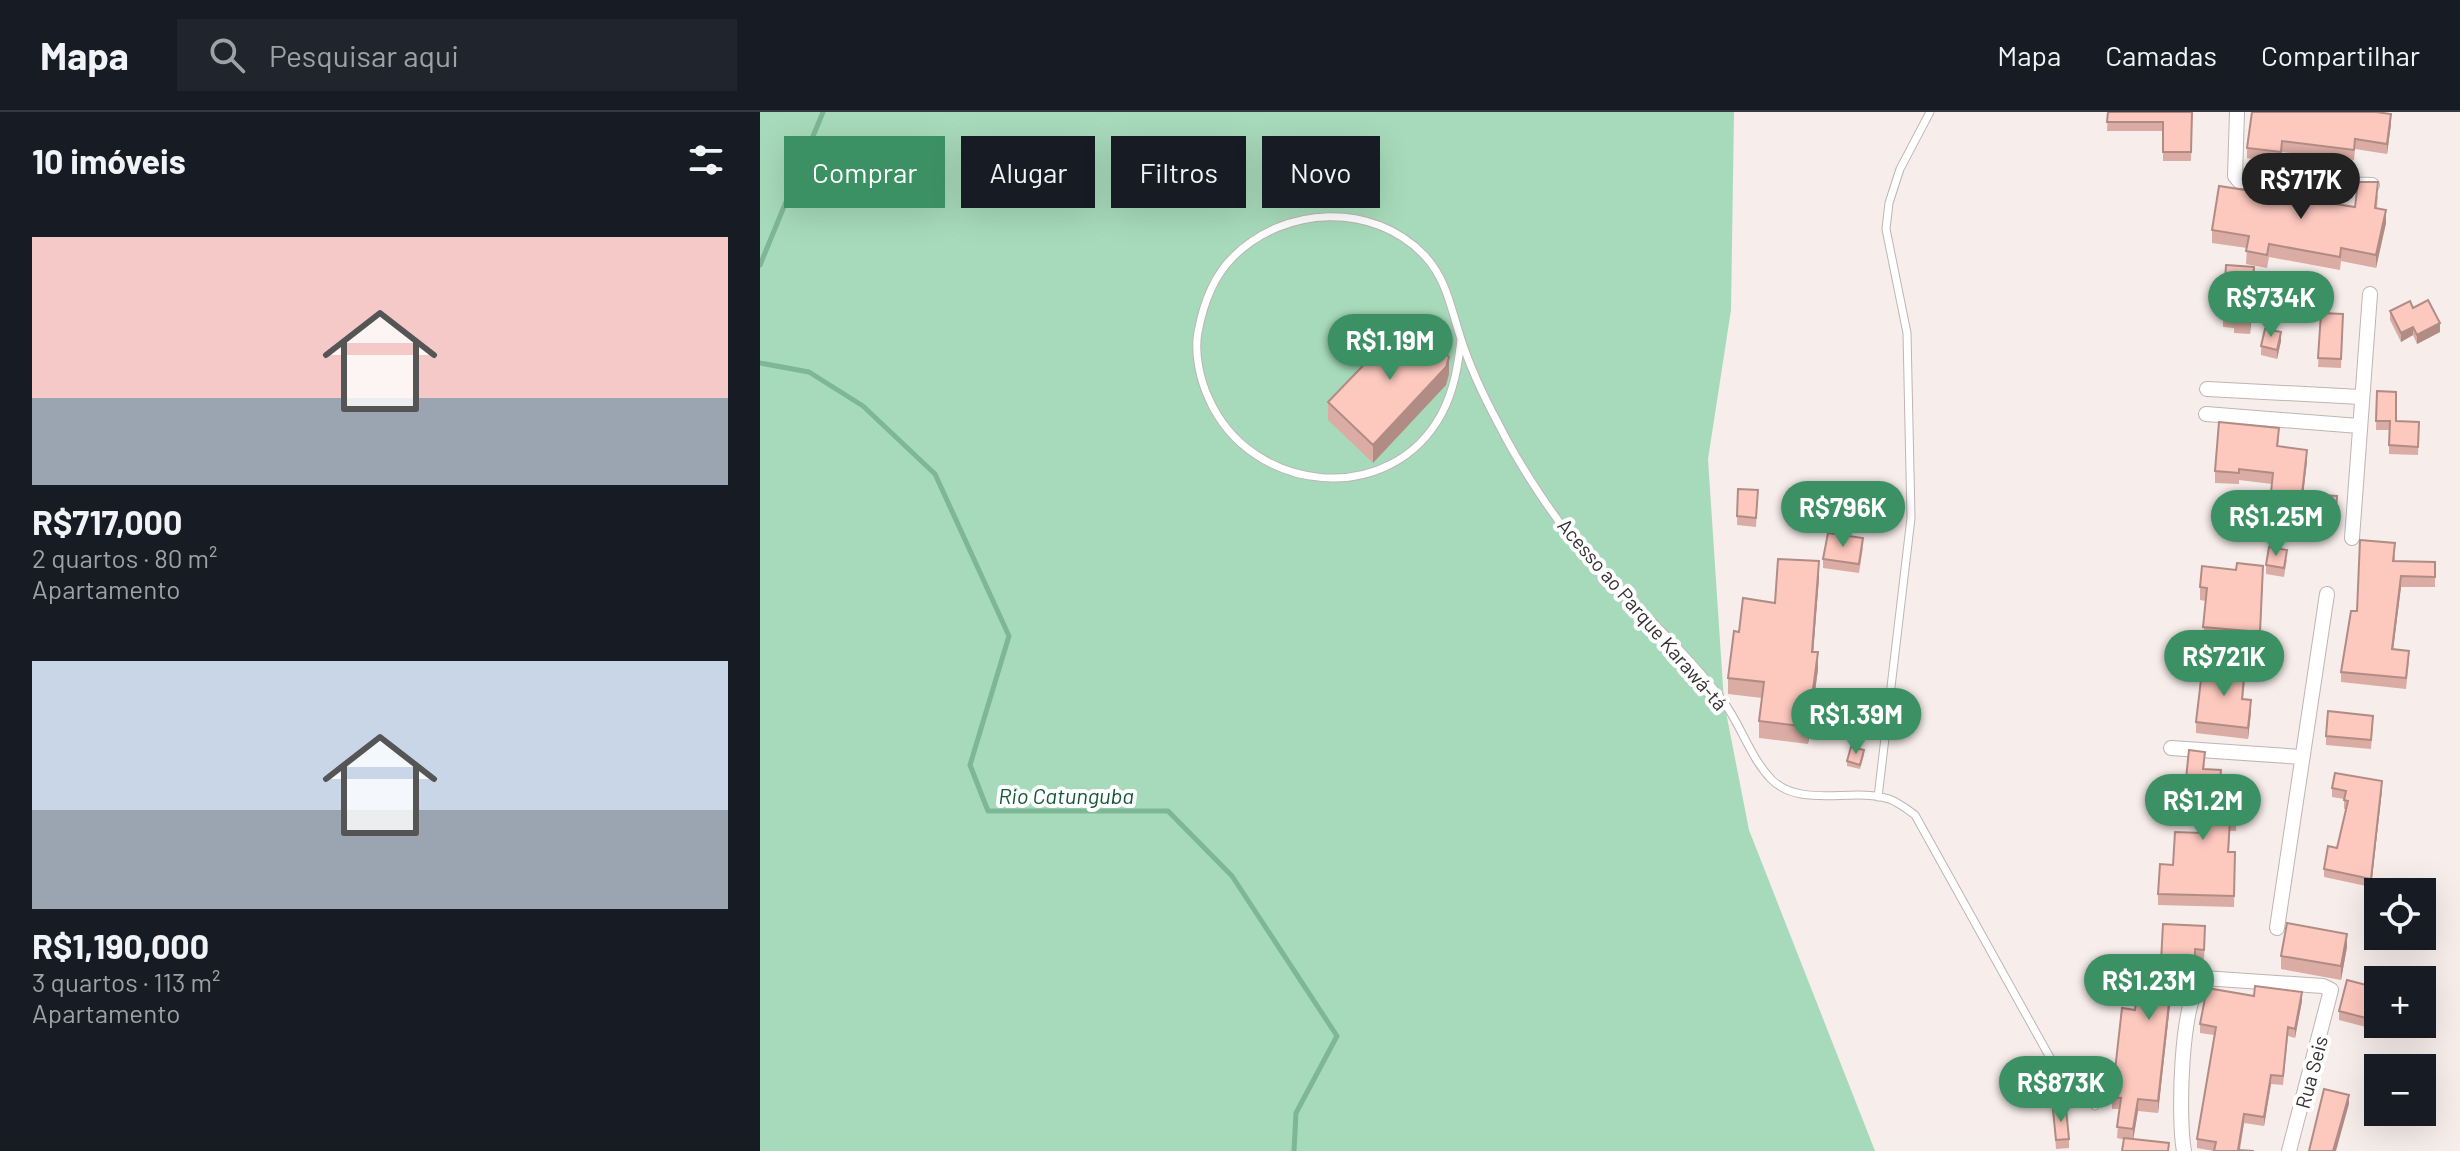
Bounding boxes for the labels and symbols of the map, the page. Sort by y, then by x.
pin: R$717K [2236,153,2366,221]
pin: R$734K [2206,271,2336,339]
pin: R$1.19M [1316,314,1464,382]
pin: R$796K [1778,481,1908,549]
pin: R$1.25M [2202,490,2350,558]
street label: Acesso ao Parque Karawá-tá [1553,513,1733,715]
pin: R$721K [2159,630,2289,698]
pin: R$1.39M [1782,688,1930,756]
pin: R$1.2M [2138,774,2268,842]
water label: Rio Catunguba [998,782,1134,808]
pin: R$1.23M [2075,954,2223,1022]
street label: Rua Seis [2290,1033,2332,1111]
pin: R$873K [1996,1056,2126,1124]

